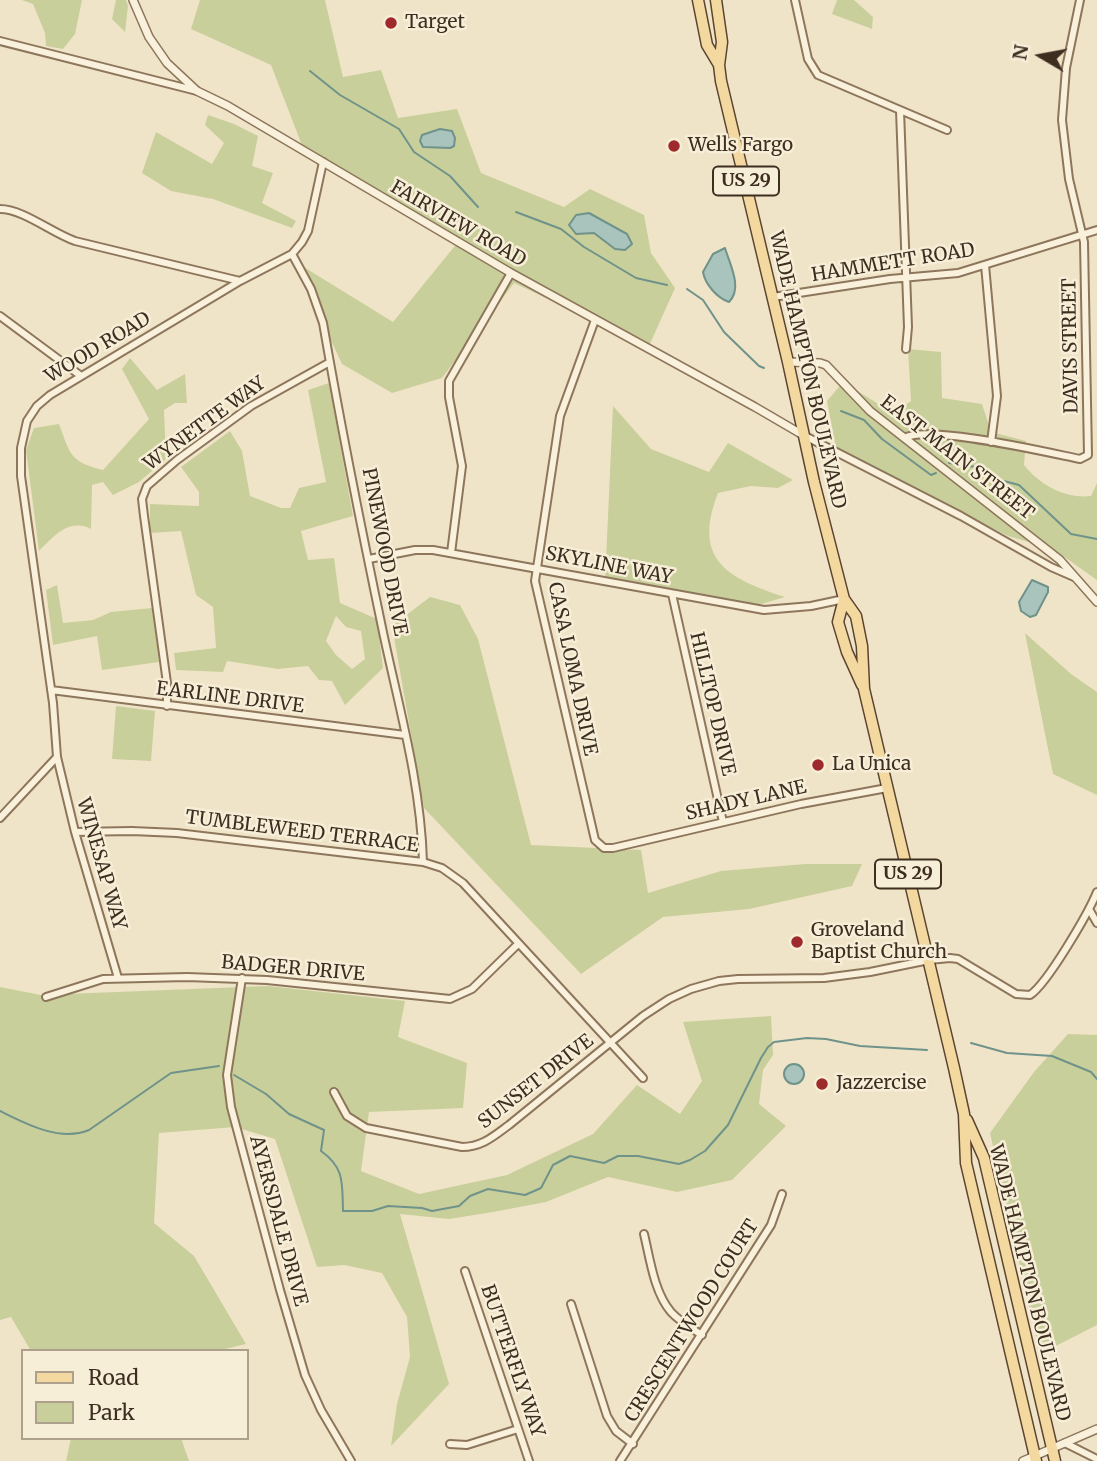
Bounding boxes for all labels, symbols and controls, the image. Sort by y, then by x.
place label: Target [405,12,465,34]
marker: Target [383,15,399,31]
north arrow [1006,21,1076,91]
text: N [1007,43,1033,62]
place label: Wells Fargo [688,135,793,157]
marker: Wells Fargo [666,138,682,154]
road number: US 29 [713,166,779,196]
street label: FAIRVIEW ROAD [386,176,530,272]
street label: WADE HAMPTON BOULEVARD [764,229,850,511]
street label: HAMMETT ROAD [810,239,976,287]
street label: DAVIS STREET [1058,278,1084,414]
street label: WOOD ROAD [41,308,155,388]
street label: WYNETTE WAY [140,372,270,476]
street label: EAST MAIN STREET [876,391,1038,525]
street label: PINEWOOD DRIVE [357,466,411,638]
street label: SKYLINE WAY [543,542,675,590]
street label: CASA LOMA DRIVE [542,580,602,758]
street label: HILLTOP DRIVE [684,630,740,778]
street label: EARLINE DRIVE [155,678,305,718]
place label: La Unica [832,754,911,776]
marker: La Unica [810,757,826,773]
street label: SHADY LANE [684,776,808,826]
street label: WINESAP WAY [71,795,131,933]
street label: TUMBLEWEED TERRACE [184,806,420,858]
road number: US 29 [875,860,941,888]
place label: Groveland Baptist Church [811,920,947,964]
marker: Groveland Baptist Church [789,934,805,950]
street label: BADGER DRIVE [220,951,366,987]
street label: SUNSET DRIVE [474,1030,598,1134]
place label: Jazzercise [836,1073,926,1095]
marker: Jazzercise [814,1076,830,1092]
street label: AYERSDALE DRIVE [244,1133,312,1309]
street label: WADE HAMPTON BOULEVARD [984,1142,1074,1424]
street label: CRESCENTWOOD COURT [620,1216,764,1426]
street label: BUTTERFLY WAY [475,1282,549,1440]
legend [21,1349,248,1440]
text: Road [88,1364,139,1391]
text: Park [88,1399,135,1426]

